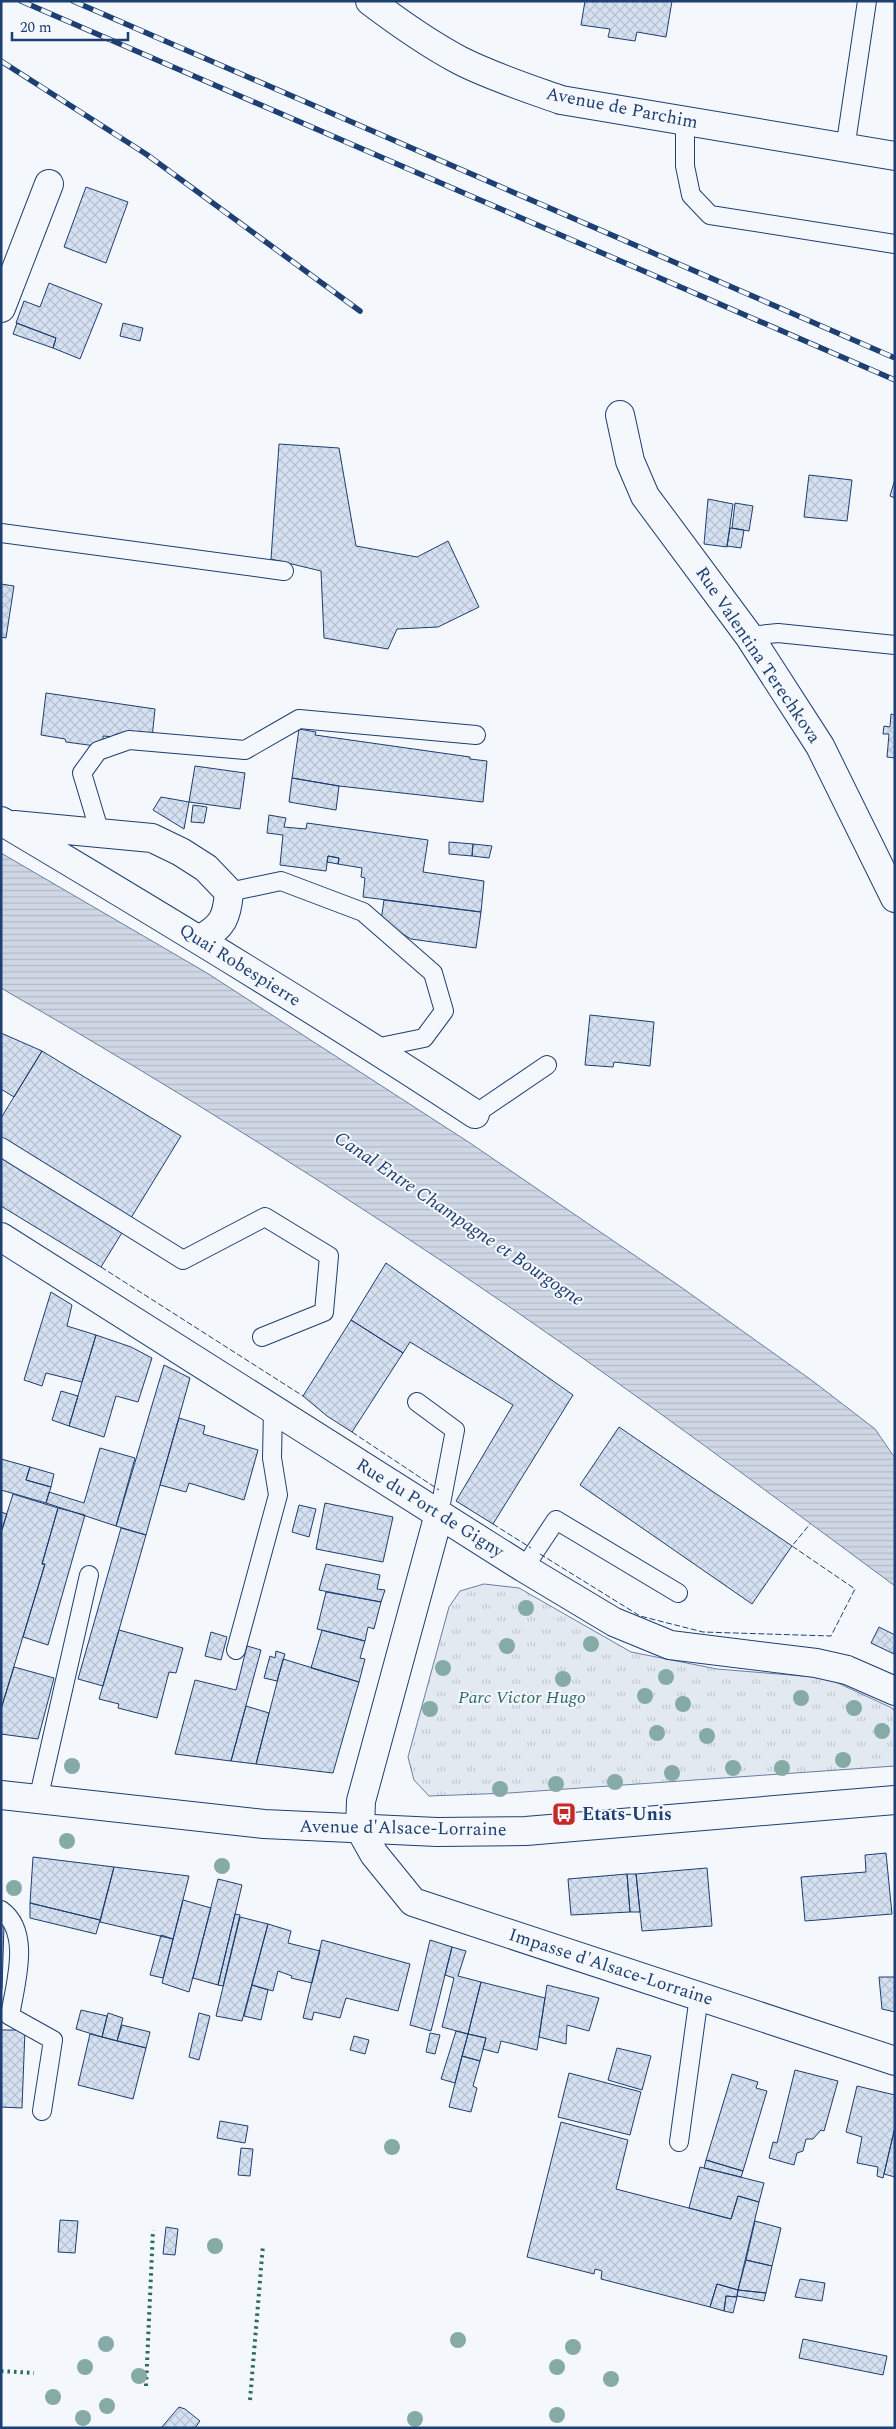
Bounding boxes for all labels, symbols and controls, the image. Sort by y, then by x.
scale bar [12,10,129,42]
text: 20 m [20,16,52,39]
street label: Avenue de Parchim [544,80,700,136]
street label: Rue Valentina Terechkova [689,561,828,749]
street label: Quai Robespierre [174,917,306,1013]
water label: Canal Entre Champagne et Bourgogne [328,1124,590,1314]
street label: Rue du Port de Gigny [351,1451,510,1565]
park label: Parc Victor Hugo [458,1684,586,1711]
bus stop icon: Etats-Unis [551,1801,577,1827]
place label: Etats-Unis [582,1801,672,1828]
street label: Avenue d'Alsace-Lorraine [299,1813,507,1843]
street label: Impasse d'Alsace-Lorraine [505,1921,717,2013]

